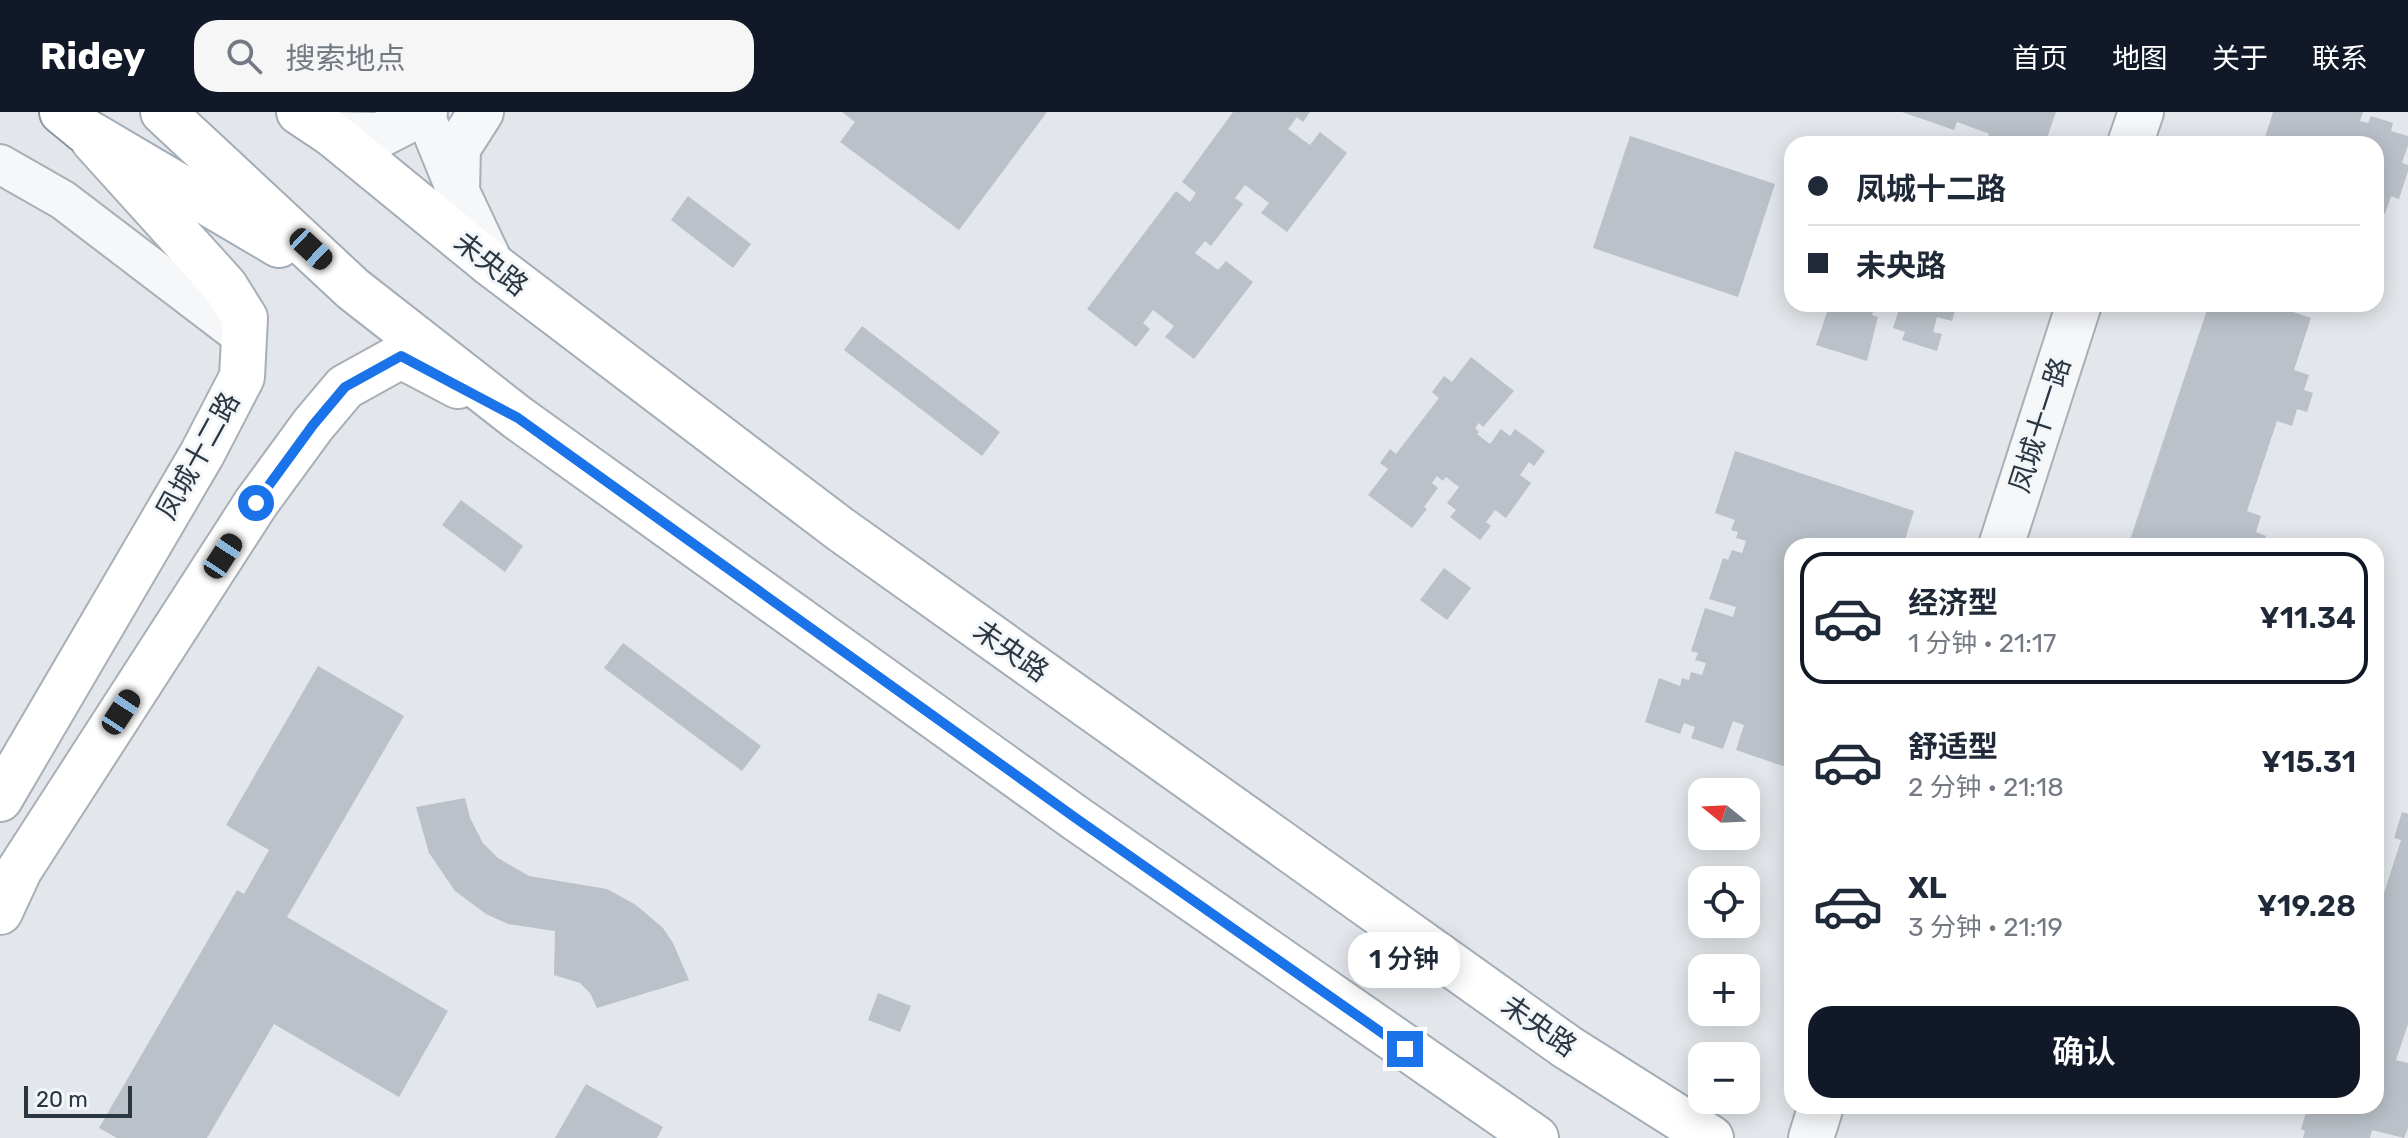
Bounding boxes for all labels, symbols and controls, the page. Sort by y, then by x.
search box [194,20,754,92]
text: Ridey [40,33,146,79]
icon: search [222,34,266,78]
text: 搜索地点 [286,41,406,77]
text: 首页 [2012,42,2068,75]
text: 地图 [2112,42,2168,75]
text: 关于 [2212,42,2268,75]
text: 联系 [2312,42,2368,75]
text: 凤城十二路 [1856,171,2006,207]
car [285,224,337,274]
street label: 未央路 [448,225,534,303]
text: 未央路 [1856,248,1946,284]
street label: 凤城十一路 [2003,353,2077,497]
street label: 凤城十二路 [150,387,246,525]
route start [238,485,274,521]
car [200,529,246,583]
icon: car [1812,582,1884,654]
text: 经济型 [1908,585,1998,621]
text: ¥11.34 [2260,600,2356,636]
street label: 未央路 [967,613,1055,689]
text: 1 分钟 · 21:17 [1908,628,2056,659]
car [98,685,144,739]
icon: car [1812,726,1884,798]
text: 舒适型 [1908,729,1998,765]
text: ¥15.31 [2261,744,2356,780]
text: 2 分钟 · 21:18 [1908,772,2064,803]
north arrow [1688,778,1760,850]
map controls [1688,778,1760,1114]
button: locate [1688,866,1760,938]
icon: car [1812,870,1884,942]
text: XL [1908,870,1947,906]
text: ¥19.28 [2257,888,2356,924]
text: 3 分钟 · 21:19 [1908,912,2063,943]
callout: 1 分钟 [1349,933,1461,989]
text: 1 分钟 [1369,944,1439,975]
button: + [1688,954,1760,1026]
street label: 未央路 [1495,988,1583,1064]
button: 确认 [1808,1006,2360,1098]
route end [1387,1031,1423,1067]
button: − [1688,1042,1760,1114]
scale bar [24,1082,132,1118]
text: 20 m [36,1086,88,1113]

